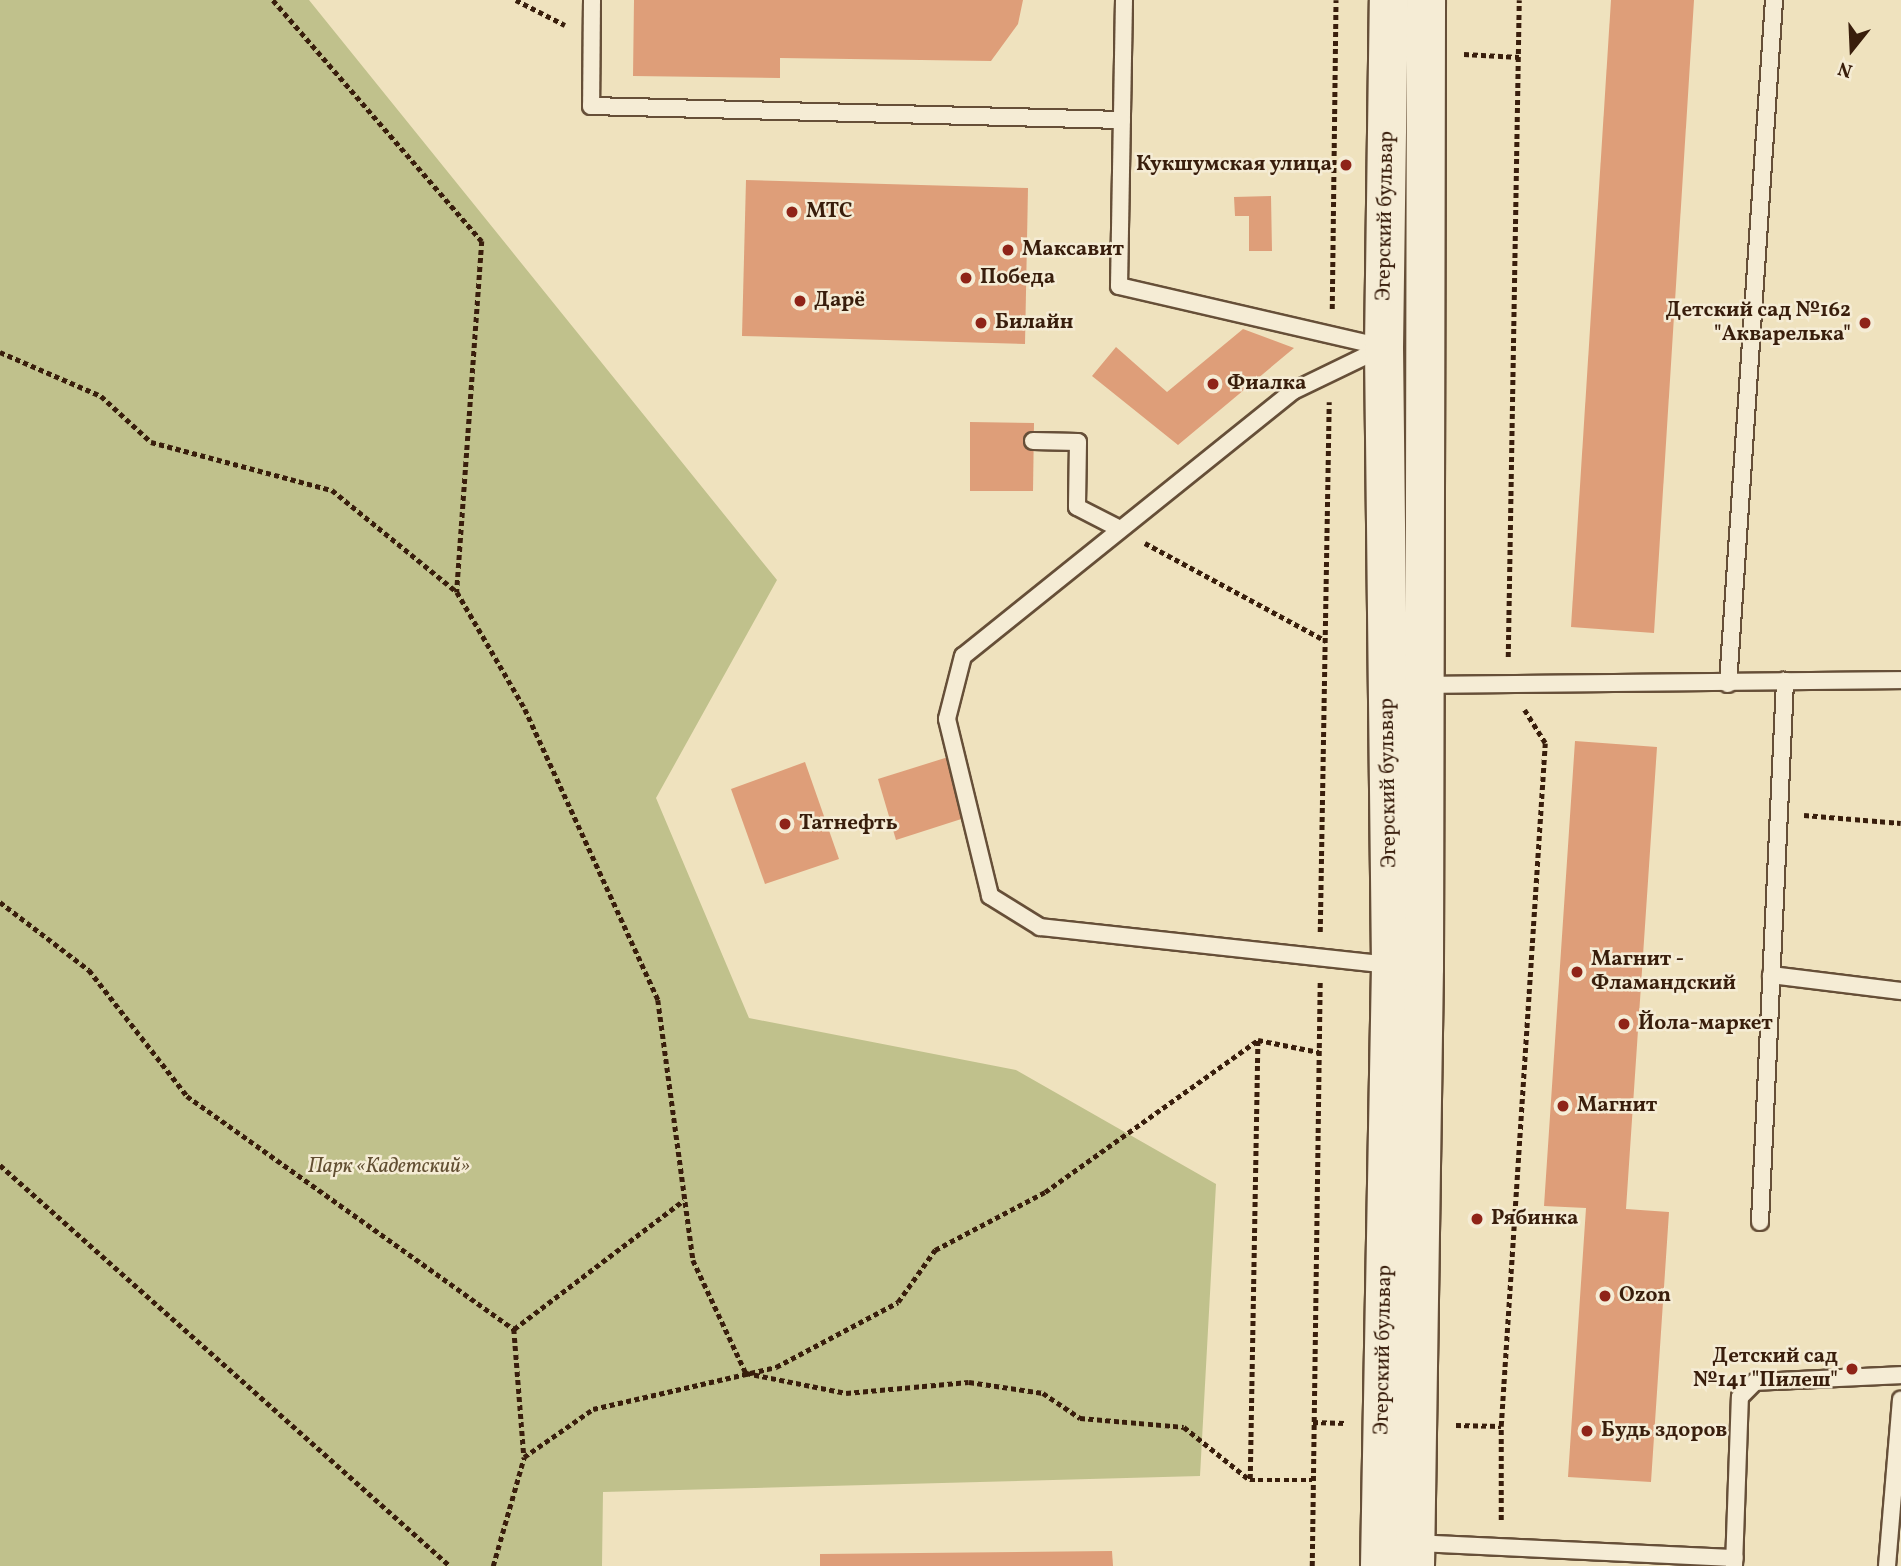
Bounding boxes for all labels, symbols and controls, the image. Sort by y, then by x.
north arrow [1817,14,1887,84]
text: N [1835,54,1856,83]
street label: Эгерский бульвар [1372,131,1400,301]
place label: Кукшумская улица [1136,152,1332,178]
marker: Кукшумская улица [1338,157,1354,173]
place label: МТС [806,199,852,225]
marker: МТС [784,204,800,220]
place label: Максавит [1022,237,1124,263]
marker: Максавит [1000,242,1016,258]
place label: Победа [980,265,1055,291]
marker: Победа [958,270,974,286]
place label: Дарё [814,288,865,314]
marker: Дарё [792,293,808,309]
place label: Детский сад №162 "Акварелька" [1666,298,1851,348]
place label: Билайн [995,310,1073,336]
marker: Билайн [973,315,989,331]
marker: Детский сад №162 "Акварелька" [1857,315,1873,331]
place label: Фиалка [1227,371,1306,397]
marker: Фиалка [1205,376,1221,392]
street label: Эгерский бульвар [1375,698,1403,868]
place label: Татнефть [799,811,898,837]
marker: Татнефть [777,816,793,832]
place label: Магнит - Фламандский [1591,947,1736,997]
marker: Магнит - Фламандский [1569,964,1585,980]
place label: Йола-маркет [1638,1011,1773,1037]
marker: Йола-маркет [1616,1016,1632,1032]
place label: Магнит [1577,1093,1657,1119]
marker: Магнит [1555,1098,1571,1114]
park label: Парк «Кадетский» [308,1154,470,1180]
place label: Рябинка [1491,1206,1578,1232]
marker: Рябинка [1469,1211,1485,1227]
street label: Эгерский бульвар [1370,1265,1398,1435]
place label: Ozon [1619,1283,1671,1309]
marker: Ozon [1597,1288,1613,1304]
place label: Детский сад №141 "Пилеш" [1693,1344,1838,1394]
marker: Детский сад №141 "Пилеш" [1844,1361,1860,1377]
place label: Будь здоров [1601,1418,1727,1444]
marker: Будь здоров [1579,1423,1595,1439]

